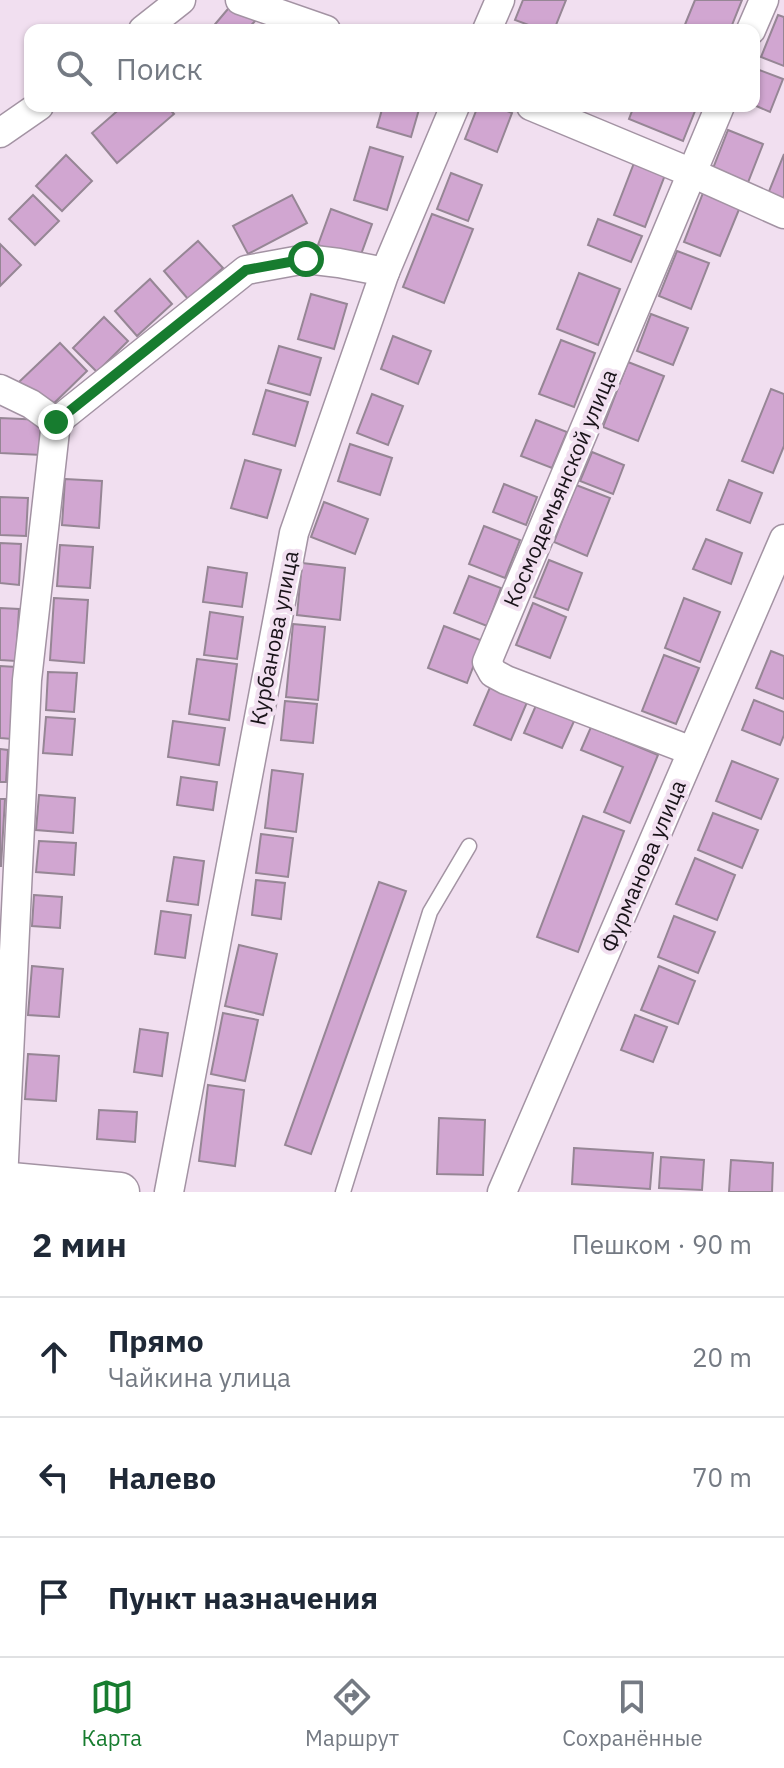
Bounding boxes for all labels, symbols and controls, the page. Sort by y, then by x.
search box [24,24,760,112]
icon: search [52,46,96,90]
text: Поиск [116,49,203,88]
route start [288,241,324,277]
street label: Космодемьянской улица [496,364,623,611]
route end [38,404,74,440]
street label: Курбанова улица [242,548,305,728]
street label: Фурманова улица [593,775,692,956]
text: 2 мин [32,1222,127,1266]
text: Пешком · 90 m [572,1227,752,1261]
text: Прямо [108,1321,204,1360]
icon: ahead [32,1335,76,1379]
text: 20 m [692,1340,752,1374]
text: Чайкина улица [108,1360,291,1394]
icon: left [32,1455,76,1499]
text: Налево [108,1458,216,1497]
text: 70 m [692,1460,752,1494]
icon: arrive [32,1575,76,1619]
text: Пункт назначения [108,1578,378,1617]
tab: Карта [82,1675,142,1752]
tab: Маршрут [305,1675,399,1752]
tab: Сохранённые [562,1675,702,1752]

